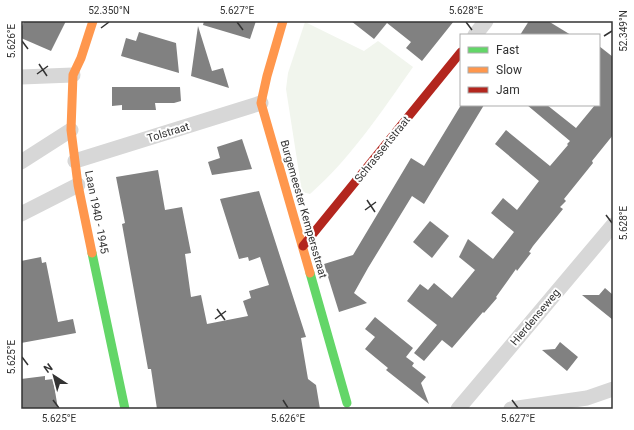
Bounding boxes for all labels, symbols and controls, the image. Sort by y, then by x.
text: 52.350°N [88,5,130,16]
text: 5.627°E [220,5,255,16]
text: 5.628°E [449,5,484,16]
text: 52.349°N [618,10,629,52]
text: 5.626°E [6,23,17,58]
legend [460,34,600,106]
text: Fast [496,43,519,57]
text: Slow [496,63,522,77]
text: Jam [496,83,520,97]
street label: Schrassertstraat [352,113,413,185]
street label: Tolstraat [146,120,191,145]
street label: Burgemeester Kempersstraat [278,138,330,280]
street label: Laan 1940 - 1945 [82,169,111,255]
text: 5.628°E [618,205,629,240]
street label: Hierdenseweg [508,286,563,348]
text: 5.625°E [6,339,17,374]
north arrow [34,356,74,396]
text: N [41,361,56,376]
text: 5.625°E [42,413,77,424]
text: 5.626°E [271,413,306,424]
text: 5.627°E [501,413,536,424]

